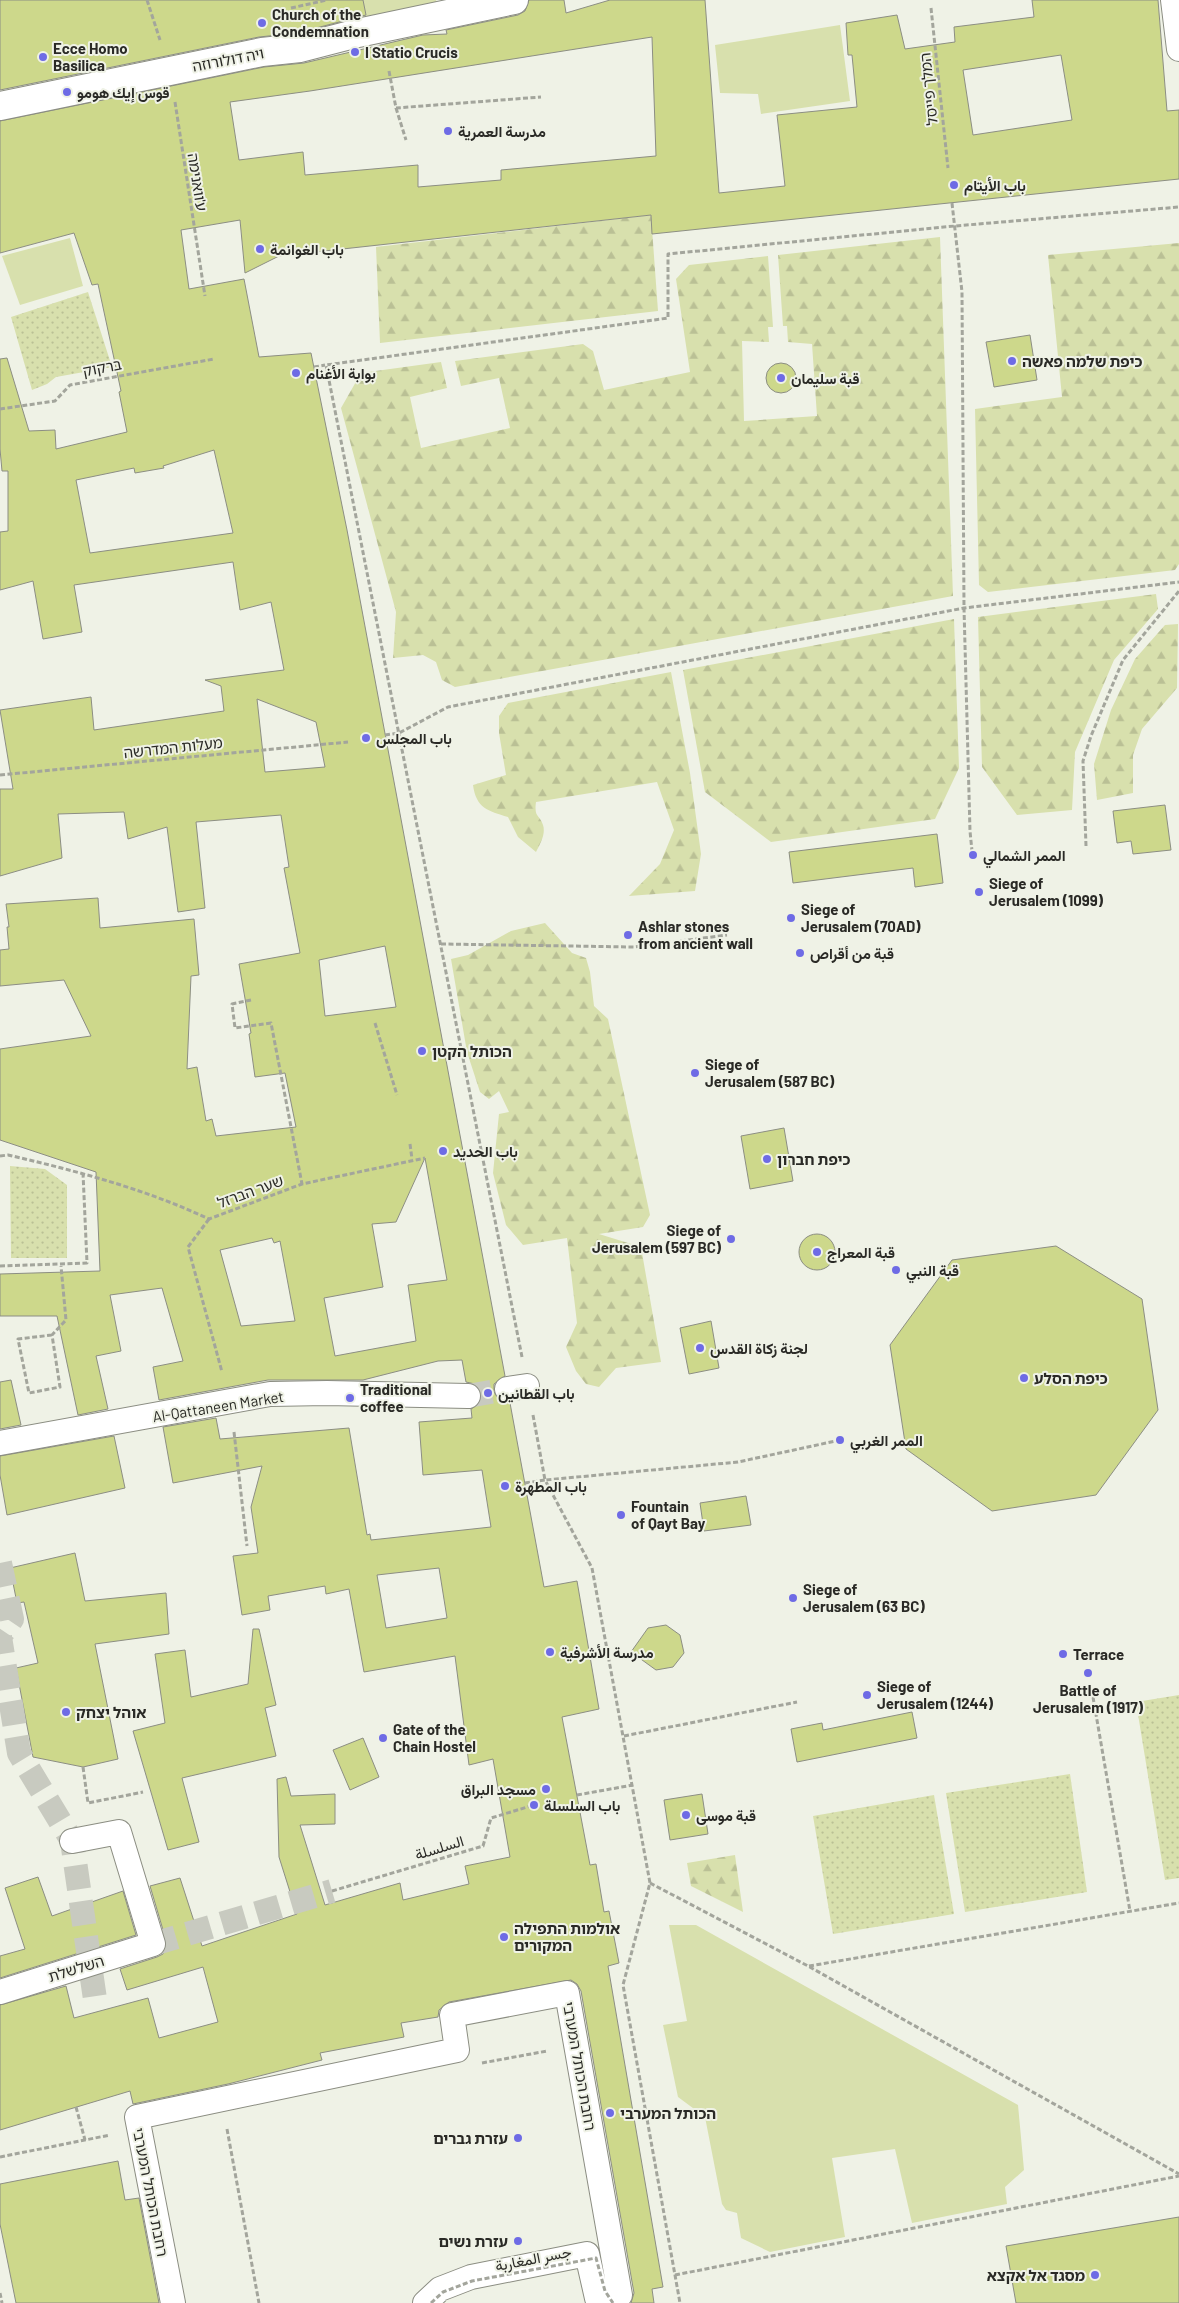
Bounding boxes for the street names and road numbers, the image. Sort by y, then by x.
street label: ויה דולורוזה [191,43,265,75]
street label: המלך פייסל [915,52,941,126]
street label: ע'וואנימה [185,152,211,212]
street label: ברקוק [81,354,123,380]
street label: מעלות המדרשה [123,733,224,761]
street label: שער הברזל [215,1171,285,1211]
street label: Al-Qattaneen Market [151,1387,285,1425]
street label: السلسلة [412,1831,466,1863]
street label: השלשלת [46,1951,106,1985]
street label: רחבת הכותל המערבי [560,2000,600,2132]
street label: רחבת הכותל המערבי [130,2126,172,2258]
street label: جسر المغاربة [493,2242,573,2275]

